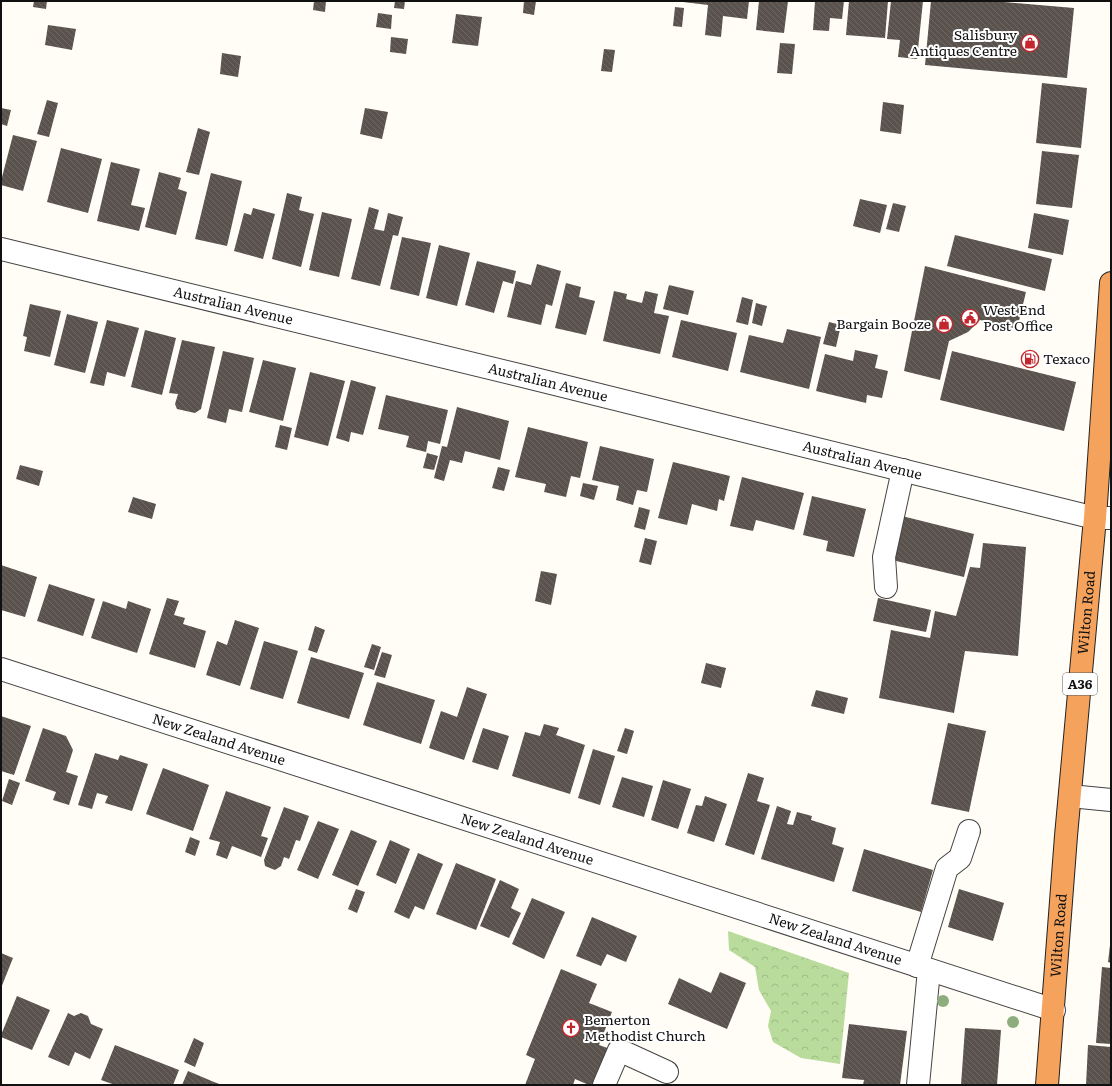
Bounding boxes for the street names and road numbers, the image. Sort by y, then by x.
street label: Australian Avenue [172,280,295,329]
street label: Australian Avenue [486,357,610,406]
street label: Australian Avenue [801,435,925,484]
street label: Wilton Road [1072,569,1099,655]
road number: A36 [1063,673,1097,695]
street label: New Zealand Avenue [150,708,288,769]
street label: New Zealand Avenue [458,807,597,869]
street label: Wilton Road [1044,892,1071,978]
street label: New Zealand Avenue [767,907,905,969]

